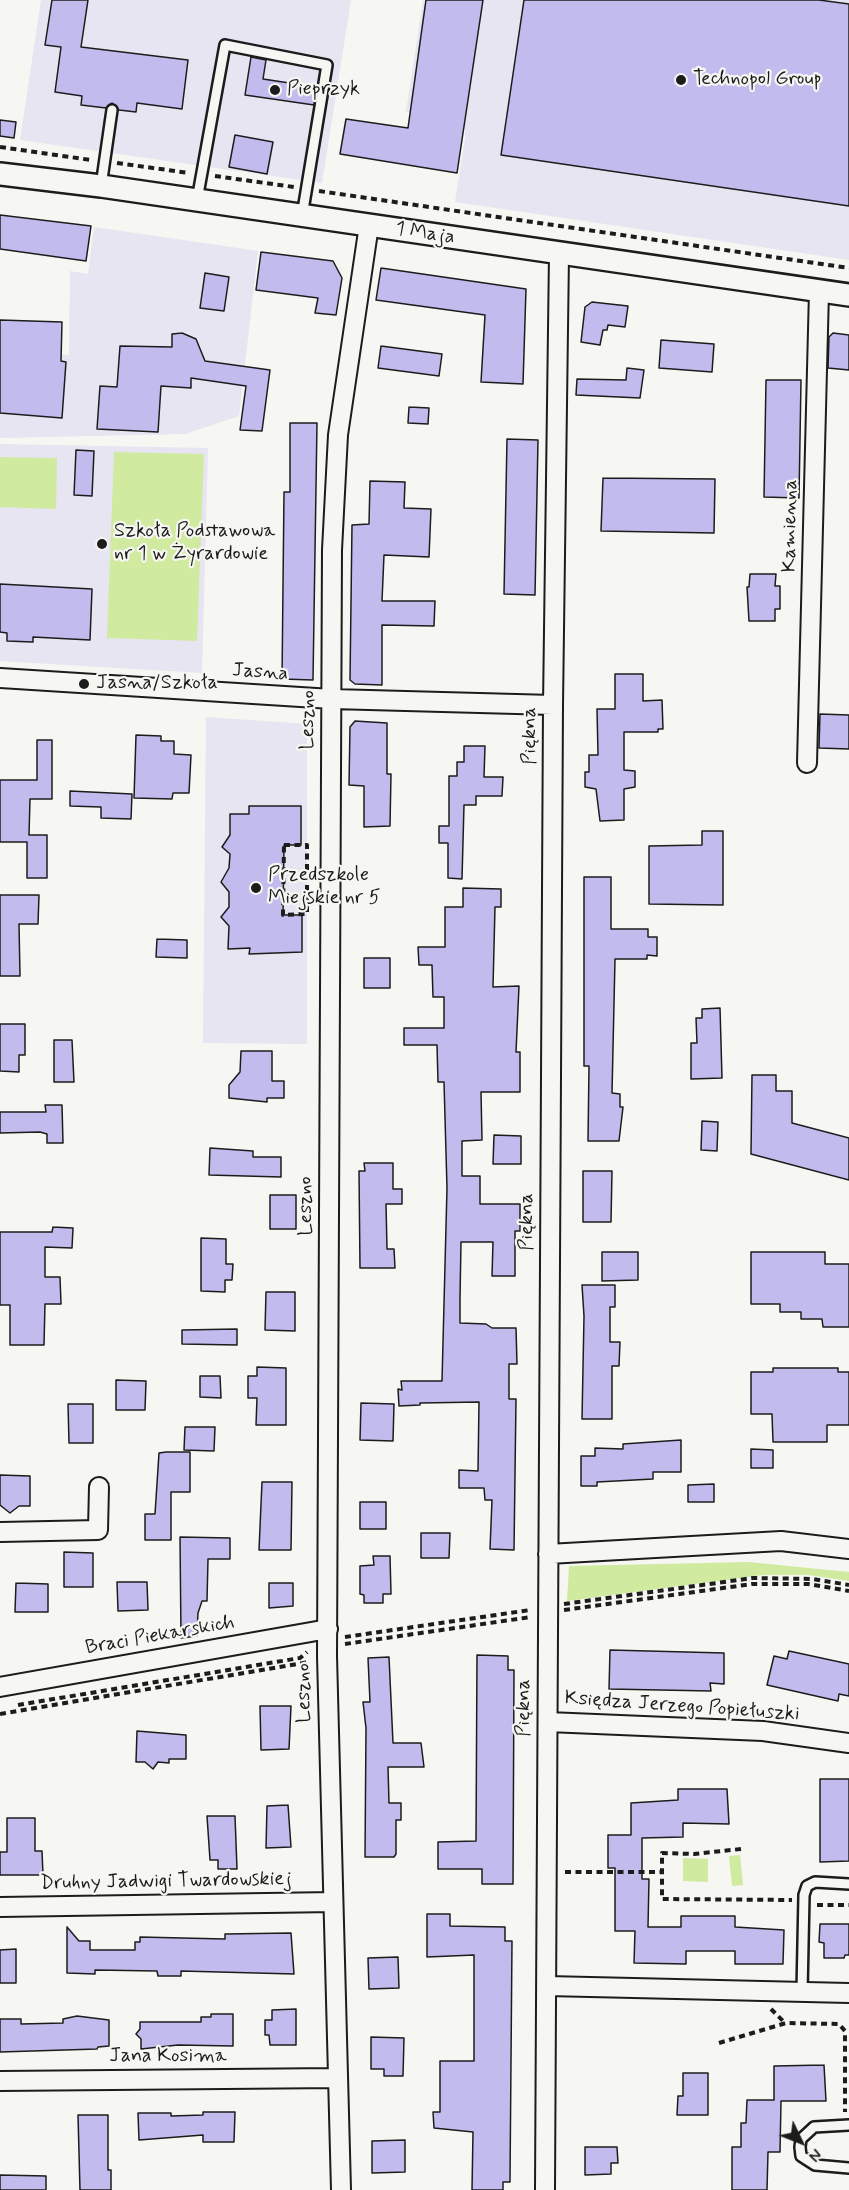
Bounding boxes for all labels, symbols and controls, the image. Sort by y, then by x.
place label: Technopol Group [693,68,822,92]
marker: Technopol Group [674,73,688,87]
place label: Pieprzyk [287,78,360,102]
marker: Pieprzyk [268,83,282,97]
street label: 1 Maja [394,217,456,251]
street label: Kamienna [778,479,804,573]
place label: Szkoła Podstawowa nr 1 w Żyrardowie [114,520,275,567]
marker: Szkoła Podstawowa nr 1 w Żyrardowie [95,537,109,551]
street label: Jasna [231,659,289,687]
place label: Jasna/Szkoła [96,672,218,696]
marker: Jasna/Szkoła [77,677,91,691]
street label: Leszno [296,690,322,750]
street label: Piękna [519,707,543,765]
place label: Przedszkole Miejskie nr 5 [268,864,380,911]
marker: Przedszkole Miejskie nr 5 [249,881,263,895]
street label: Leszno [295,1176,319,1236]
street label: Piękna [516,1193,540,1251]
street label: Braci Piekarskich [84,1611,236,1661]
street label: Leszno [292,1663,318,1723]
street label: Piękna [513,1679,537,1737]
street label: Księdza Jerzego Popiełuszki [564,1687,800,1727]
street label: Druhny Jadwigi Twardowskiej [40,1868,292,1896]
street label: Jana Kosima [109,2045,227,2069]
north arrow [771,2112,831,2172]
text: N [803,2144,826,2166]

